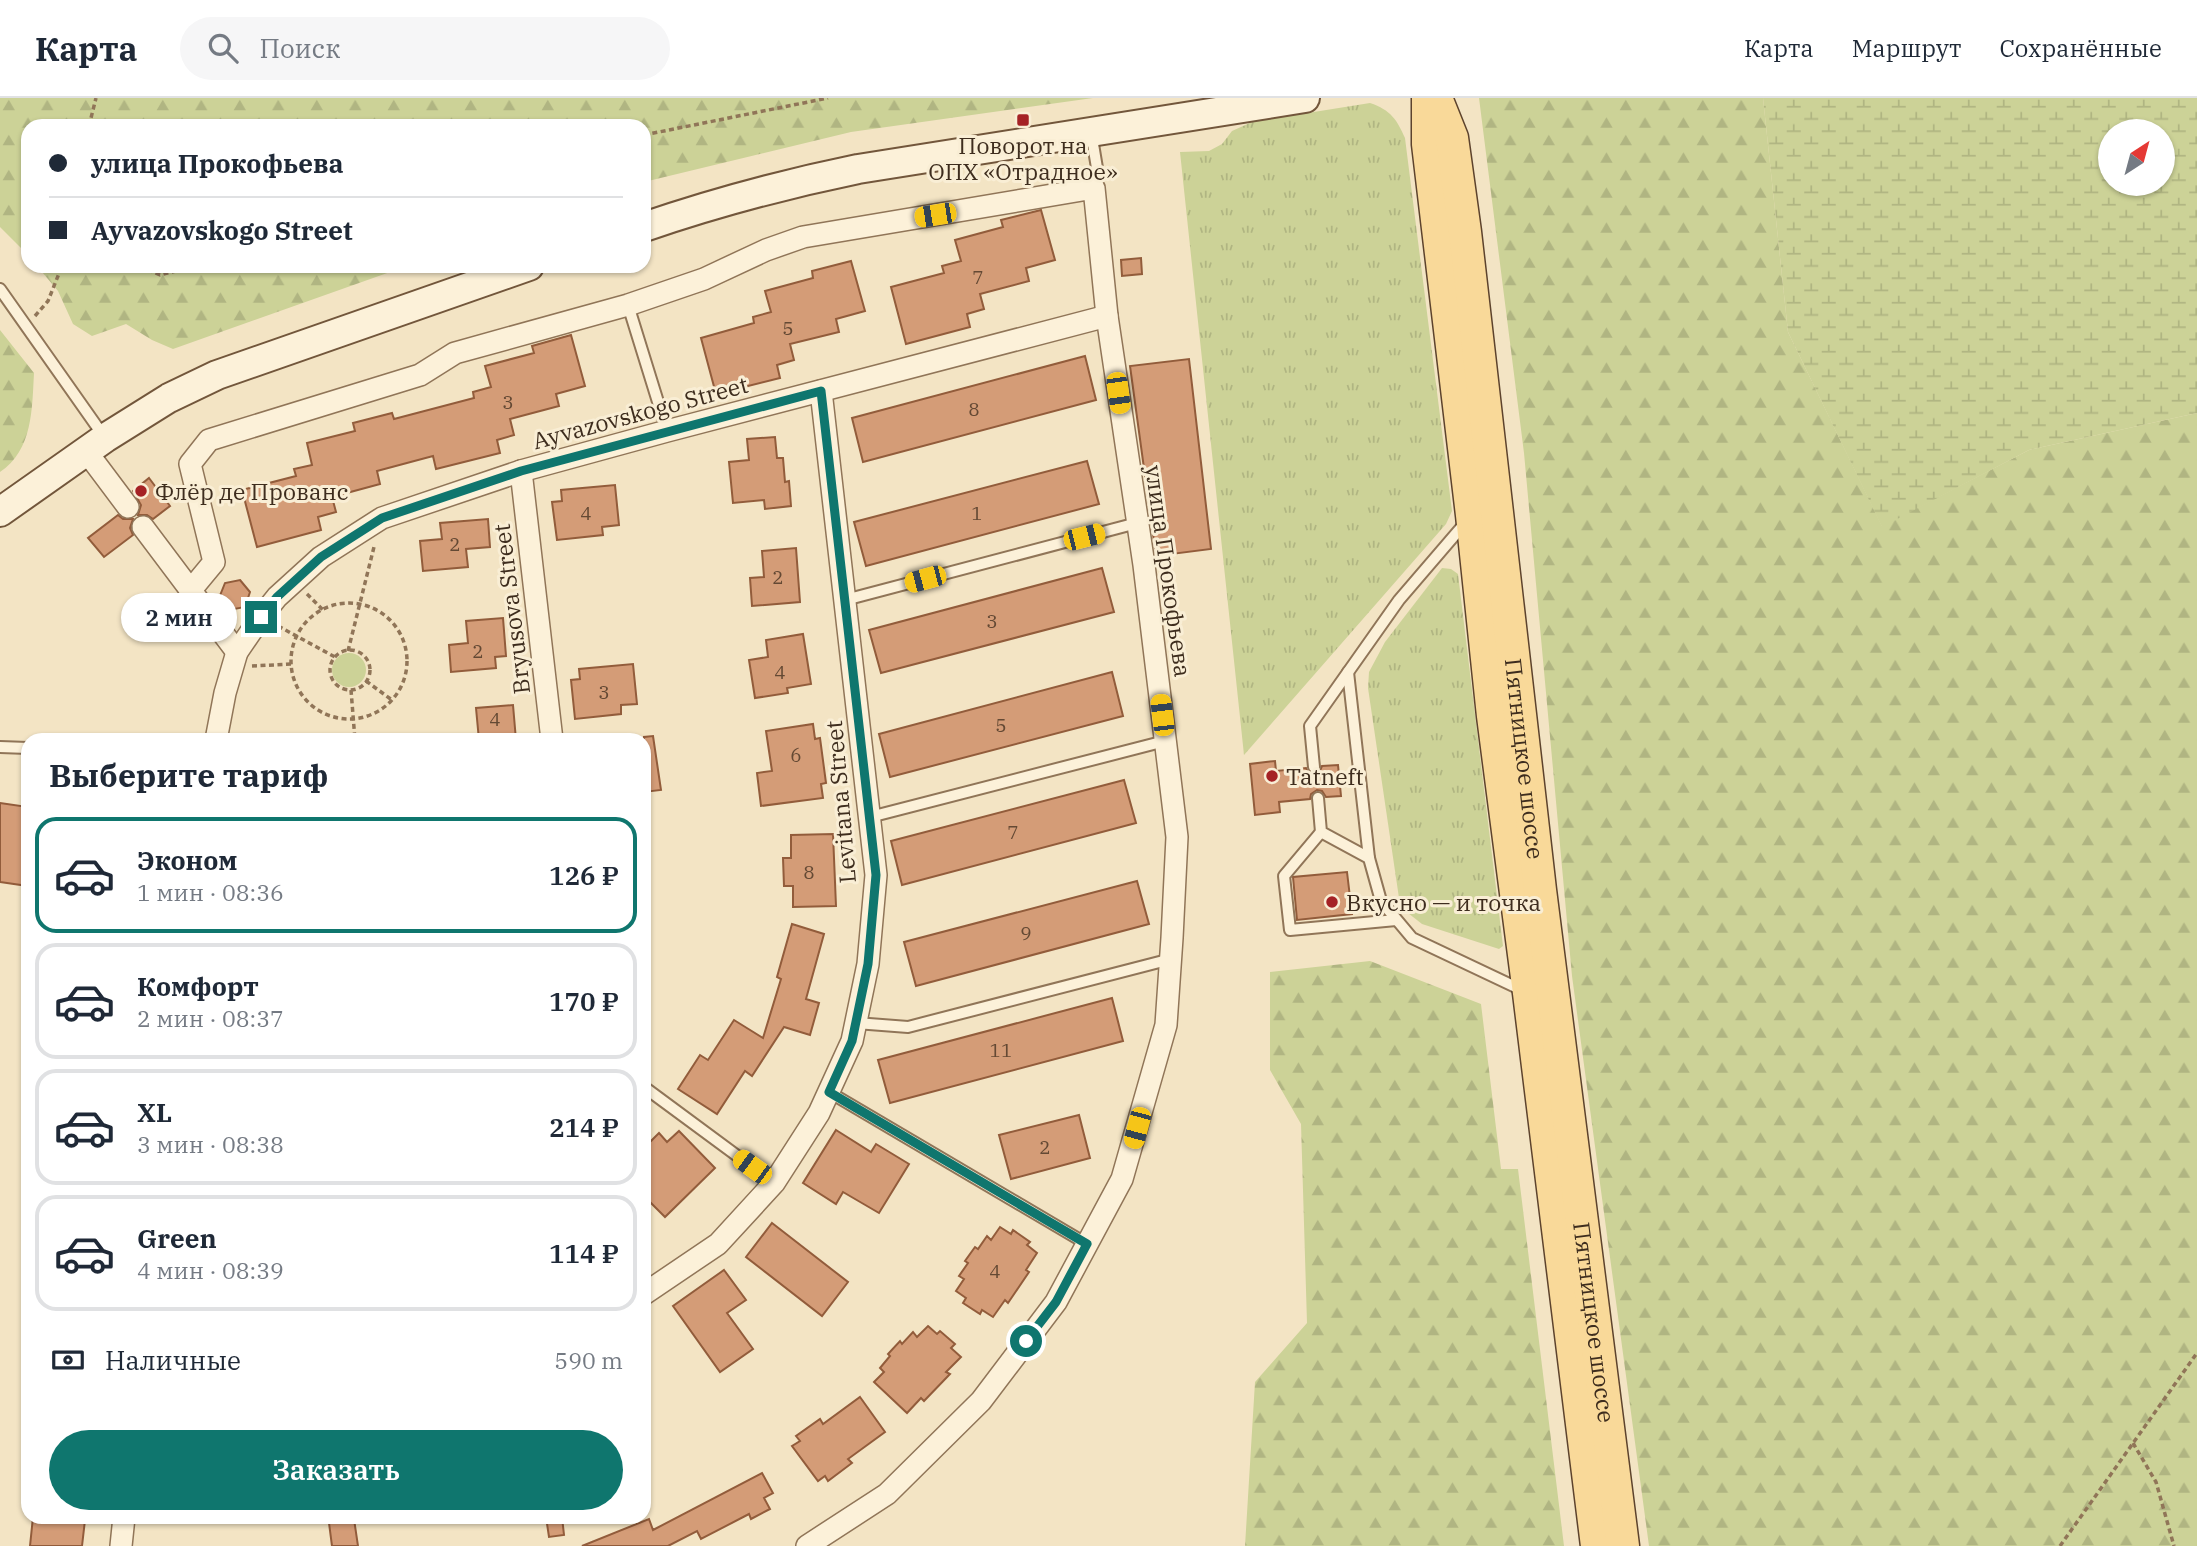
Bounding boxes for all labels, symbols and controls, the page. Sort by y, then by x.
search box [180,17,670,80]
text: Карта [35,27,138,70]
icon: search [204,29,242,67]
text: Поиск [260,31,340,65]
text: Карта [1744,32,1814,64]
text: Маршрут [1852,32,1961,64]
text: Сохранённые [1999,32,2162,64]
marker: Поворот на ОПХ «Отрадное» [1015,112,1031,128]
north arrow [2098,119,2175,196]
map controls [2098,119,2175,196]
place label: Поворот на ОПХ «Отрадное» [928,130,1118,186]
text: улица Прокофьева [91,146,344,180]
car [913,201,958,229]
text: Ayvazovskogo Street [91,213,353,247]
house number: 7 [972,265,984,289]
house number: 5 [782,316,794,340]
street label: Ayvazovskogo Street [529,369,751,455]
car [1105,371,1132,415]
house number: 3 [502,390,514,414]
house number: 8 [968,397,980,421]
street label: улица Прокофьева [1139,463,1199,679]
place label: Флёр де Прованс [155,476,349,506]
marker: Флёр де Прованс [133,483,149,499]
house number: 4 [580,501,592,525]
house number: 1 [971,501,983,525]
street label: Bryusova Street [486,522,536,696]
car [1062,522,1107,552]
house number: 2 [449,532,461,556]
car [902,563,949,595]
house number: 2 [772,565,784,589]
callout: 2 мин [121,592,236,642]
route end [245,601,277,633]
text: 2 мин [145,602,213,632]
house number: 3 [986,609,998,633]
house number: 2 [472,639,484,663]
street label: Пятницкое шоссе [1499,657,1551,861]
house number: 4 [774,660,786,684]
house number: 3 [598,680,610,704]
car [1150,693,1175,737]
house number: 4 [489,707,501,731]
house number: 5 [995,713,1007,737]
street label: Levitana Street [818,719,862,885]
house number: 6 [790,743,802,767]
text: Выберите тариф [49,754,329,796]
place label: Tatneft [1286,761,1364,791]
marker: Tatneft [1264,768,1280,784]
house number: 7 [1007,820,1019,844]
text: Эконом [137,843,238,877]
icon: car [53,844,116,907]
text: 126 ₽ [549,858,619,892]
house number: 8 [803,860,815,884]
text: 1 мин · 08:36 [137,877,284,907]
place label: Вкусно — и точка [1346,887,1541,917]
marker: Вкусно — и точка [1324,894,1340,910]
house number: 9 [1020,921,1032,945]
text: Комфорт [137,969,259,1003]
icon: car [53,970,116,1033]
text: 170 ₽ [549,984,619,1018]
text: 2 мин · 08:37 [137,1003,284,1033]
house number: 11 [990,1038,1012,1062]
text: XL [137,1095,172,1129]
icon: car [53,1096,116,1159]
car [1122,1105,1153,1151]
text: 214 ₽ [549,1110,619,1144]
text: 3 мин · 08:38 [137,1129,284,1159]
house number: 2 [1039,1135,1051,1159]
car [729,1146,776,1188]
street label: Пятницкое шоссе [1567,1220,1622,1424]
text: Green [137,1221,217,1255]
icon: car [53,1222,116,1285]
text: 114 ₽ [549,1236,619,1270]
text: 4 мин · 08:39 [137,1255,284,1285]
house number: 4 [989,1259,1001,1283]
route start [1010,1325,1042,1357]
icon: cash [49,1341,87,1379]
text: Наличные [105,1343,241,1377]
text: 590 m [554,1345,623,1375]
button: Заказать [49,1430,623,1510]

